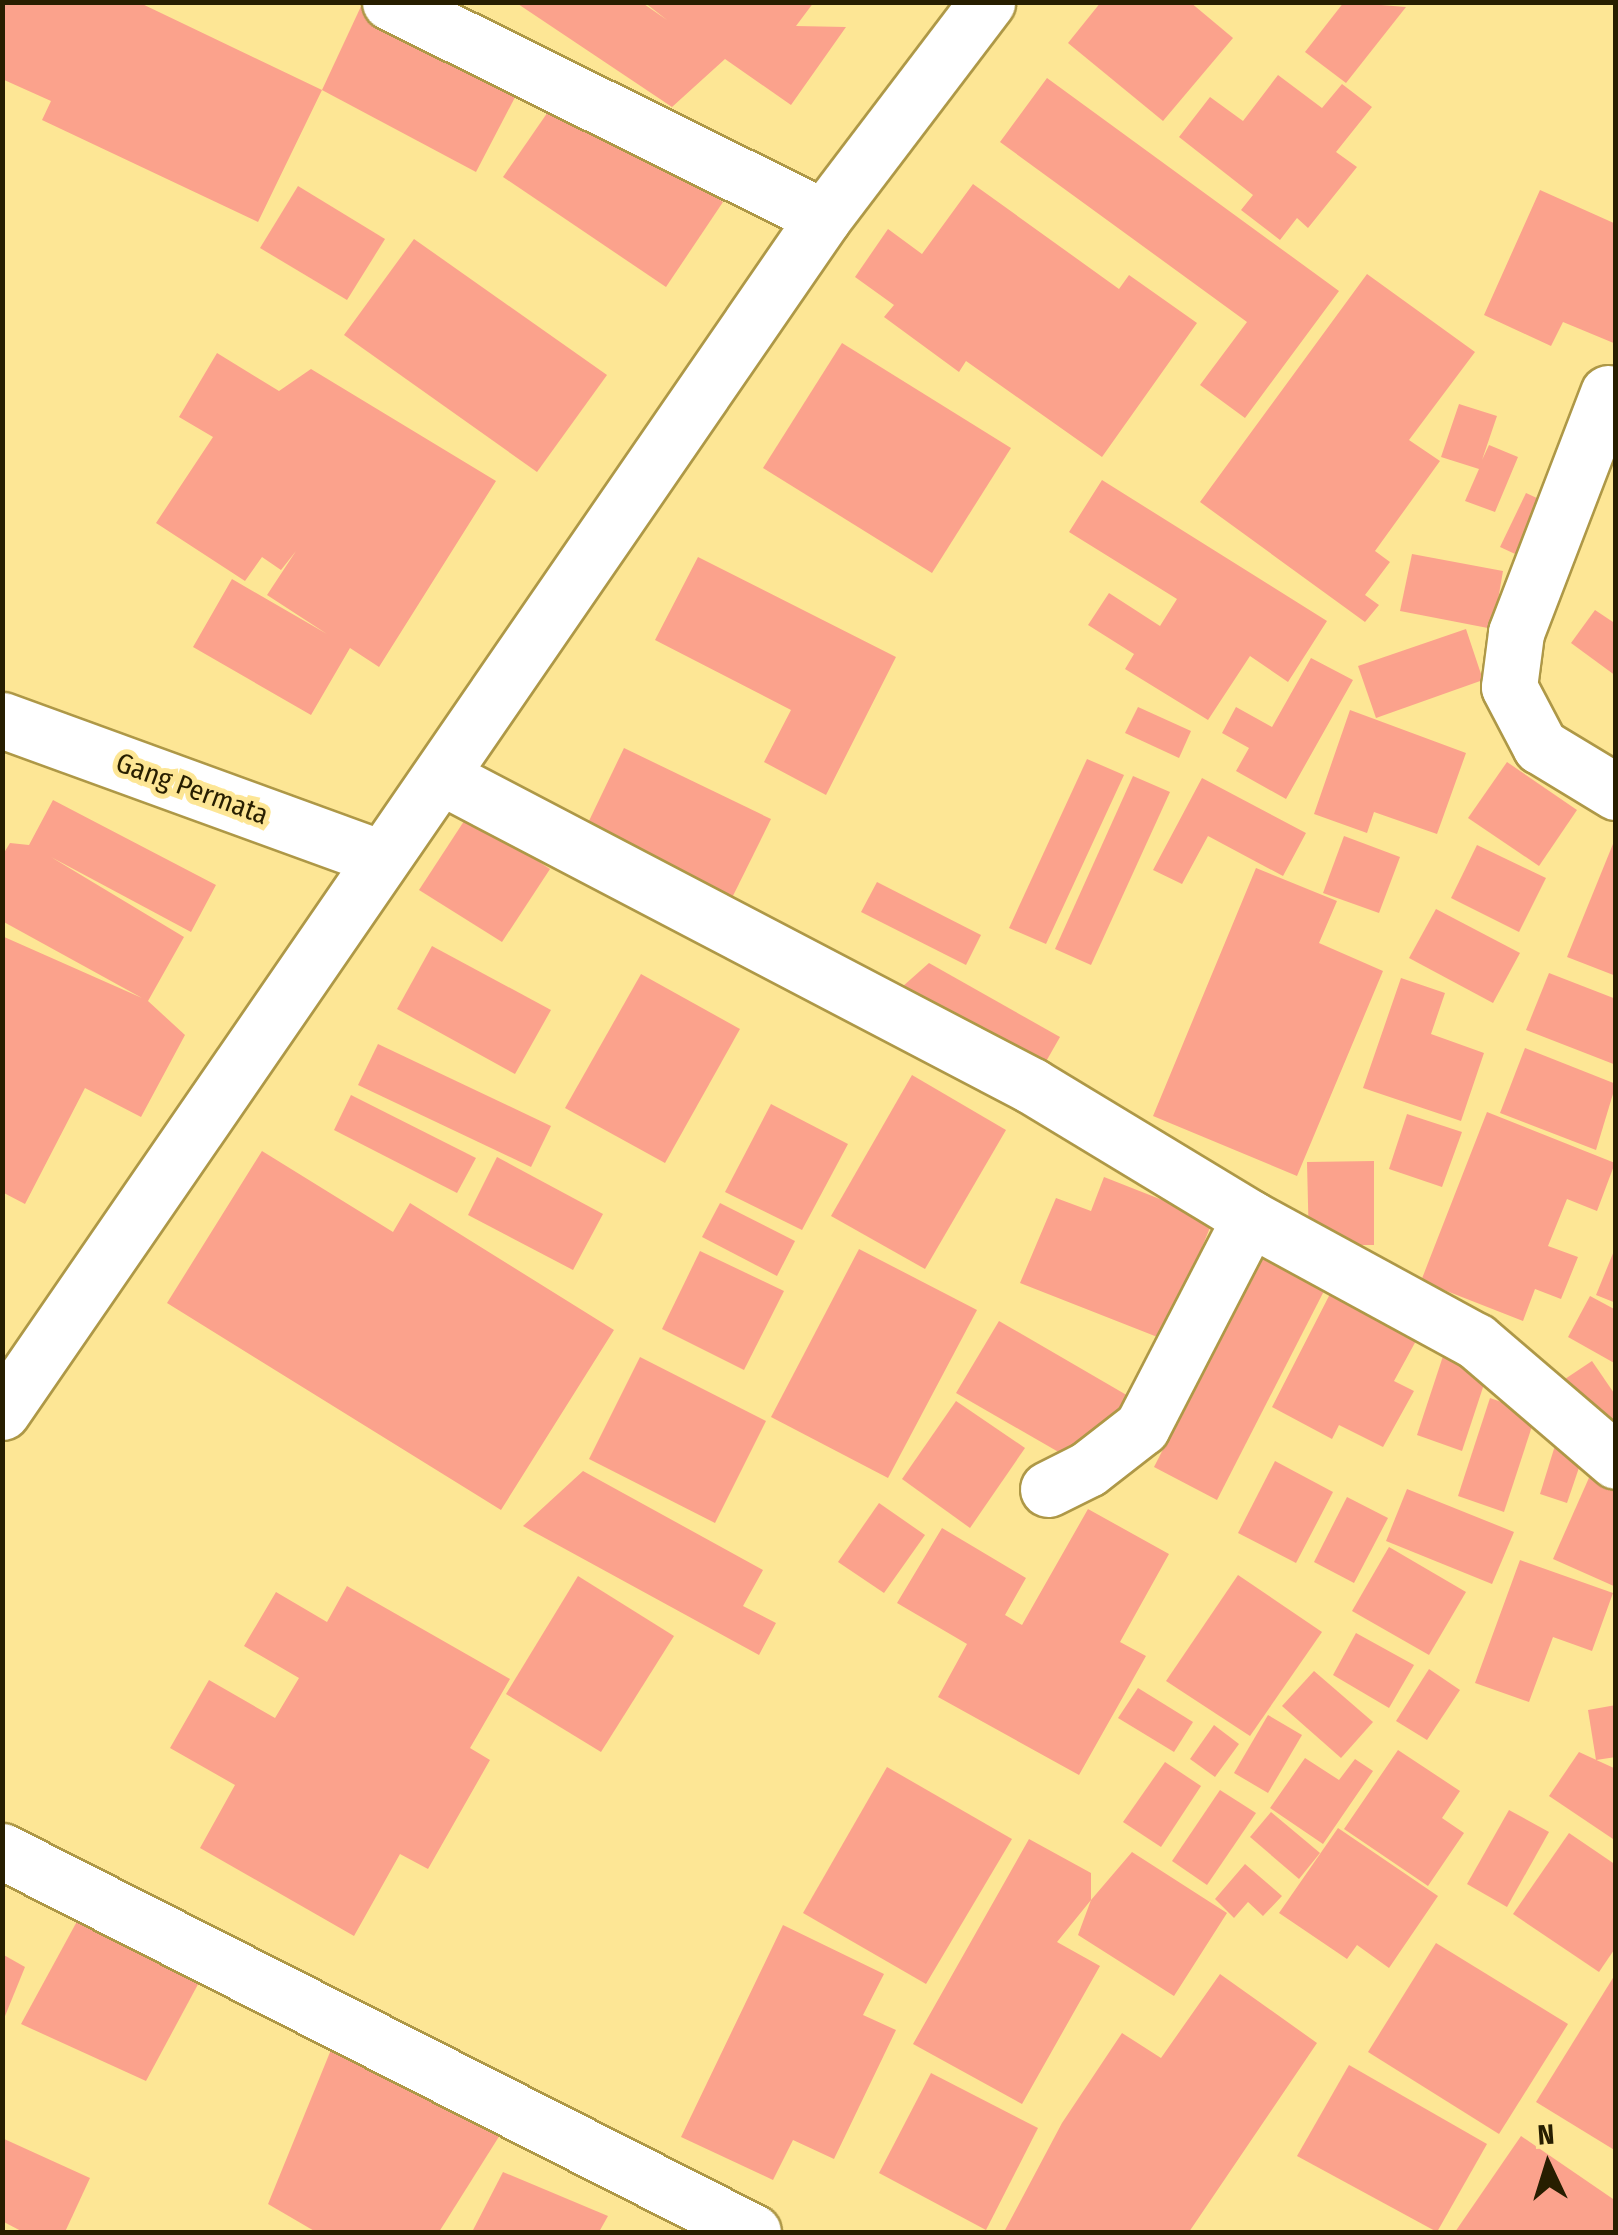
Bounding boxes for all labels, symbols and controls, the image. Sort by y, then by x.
street label: Gang Permata [111,746,273,832]
north arrow [1498,2115,1598,2215]
text: N [1536,2118,1555,2152]

